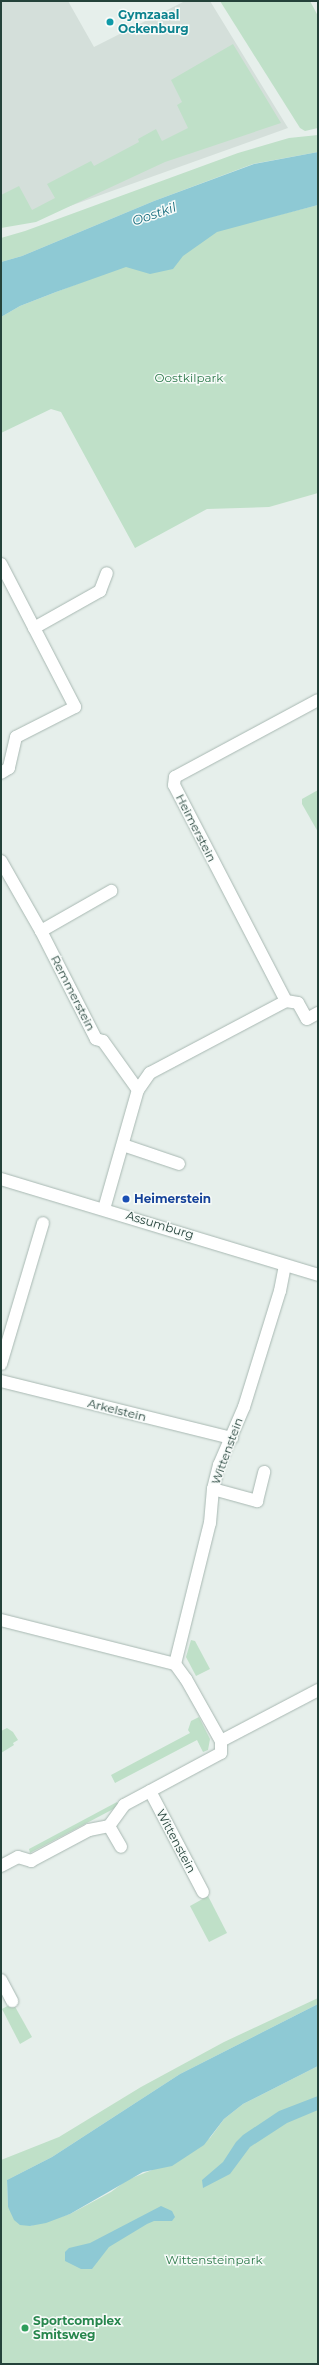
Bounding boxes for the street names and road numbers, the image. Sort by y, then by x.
street label: Heimerstein [173,792,219,864]
street label: Remmerstein [48,953,98,1033]
street label: Assumburg [124,1208,196,1242]
street label: Arkelstein [86,1396,148,1424]
street label: Wittenstein [208,1416,246,1486]
street label: Wittenstein [153,1807,199,1875]

